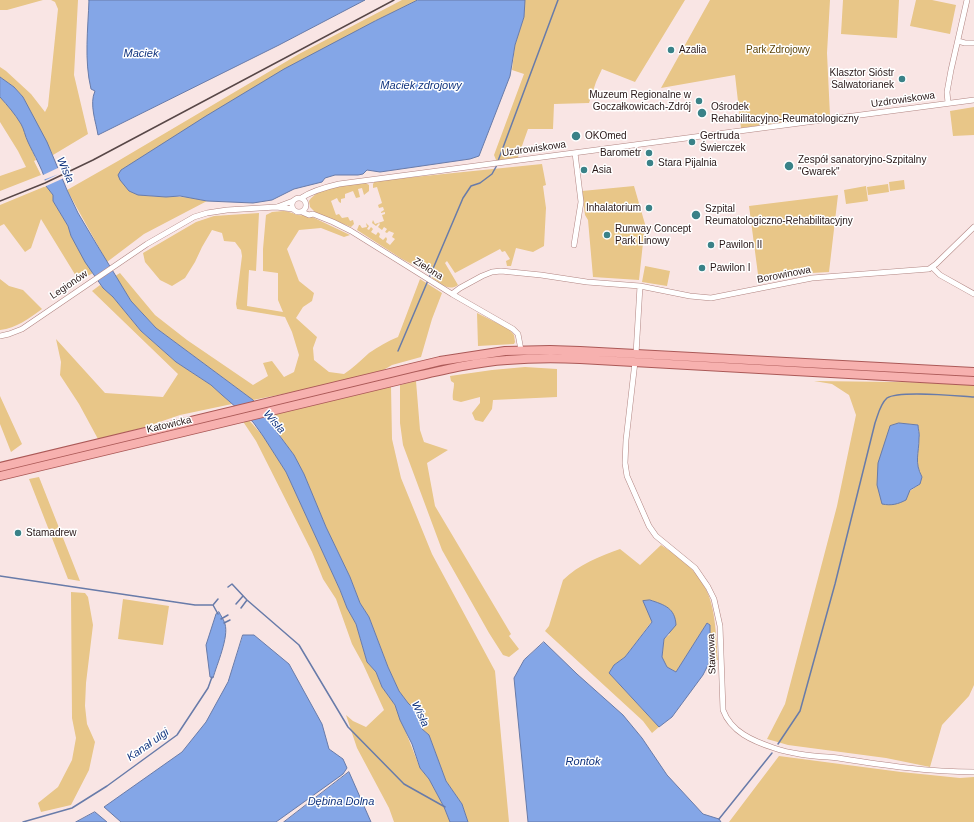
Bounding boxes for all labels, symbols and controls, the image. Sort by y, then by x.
place label: Azalia [679,44,706,56]
park label: Park Zdrojowy [746,44,810,56]
marker: Azalia [666,45,676,55]
water label: Maciek [124,47,158,61]
place label: Klasztor Sióstr Salwatorianek [830,67,894,90]
marker: Klasztor Sióstr Salwatorianek [897,74,907,84]
water label: Maciek zdrojowy [380,79,462,93]
place label: Muzeum Regionalne w Goczałkowicach-Zdrój [589,89,691,112]
street label: Uzdrowiskowa [870,90,936,110]
marker: Muzeum Regionalne w Goczałkowicach-Zdrój [694,96,704,106]
place label: Ośrodek Rehabilitacyjno-Reumatologiczny [711,101,859,124]
marker: Ośrodek Rehabilitacyjno-Reumatologiczny [696,107,708,119]
marker: OKOmed [570,130,582,142]
place label: OKOmed [585,130,627,142]
place label: Gertruda Świerczek [700,130,746,154]
marker: Gertruda Świerczek [687,137,697,147]
street label: Uzdrowiskowa [501,139,567,159]
place label: Barometr [600,147,641,159]
marker: Barometr [644,148,654,158]
place label: Zespół sanatoryjno-Szpitalny "Gwarek" [798,154,926,178]
water label: Wisła [54,155,76,185]
place label: Stara Pijalnia [658,157,717,169]
marker: Stara Pijalnia [645,158,655,168]
marker: Zespół sanatoryjno-Szpitalny "Gwarek" [783,160,795,172]
place label: Asia [592,164,611,176]
marker: Asia [579,165,589,175]
place label: Inhalatorium [586,202,641,214]
marker: Inhalatorium [644,203,654,213]
place label: Szpital Reumatologiczno-Rehabilitacyjny [705,203,853,226]
marker: Szpital Reumatologiczno-Rehabilitacyjny [690,209,702,221]
place label: Runway Concept Park Linowy [615,223,691,246]
marker: Runway Concept Park Linowy [602,230,612,240]
place label: Pawilon II [719,239,762,251]
marker: Pawilon II [706,240,716,250]
street label: Zielona [411,255,445,283]
place label: Pawilon I [710,262,751,274]
marker: Pawilon I [697,263,707,273]
street label: Borowinowa [756,264,812,286]
street label: Legionów [48,268,90,302]
water label: Wisła [260,408,288,436]
street label: Katowicka [145,414,193,436]
place label: Stamadrew [26,527,77,539]
marker: Stamadrew [13,528,23,538]
street label: Stawowa [705,634,719,674]
water label: Wisła [408,699,432,729]
water label: Kanał ulgi [124,726,172,764]
water label: Rontok [566,755,600,769]
water label: Dębina Dolna [308,795,374,809]

